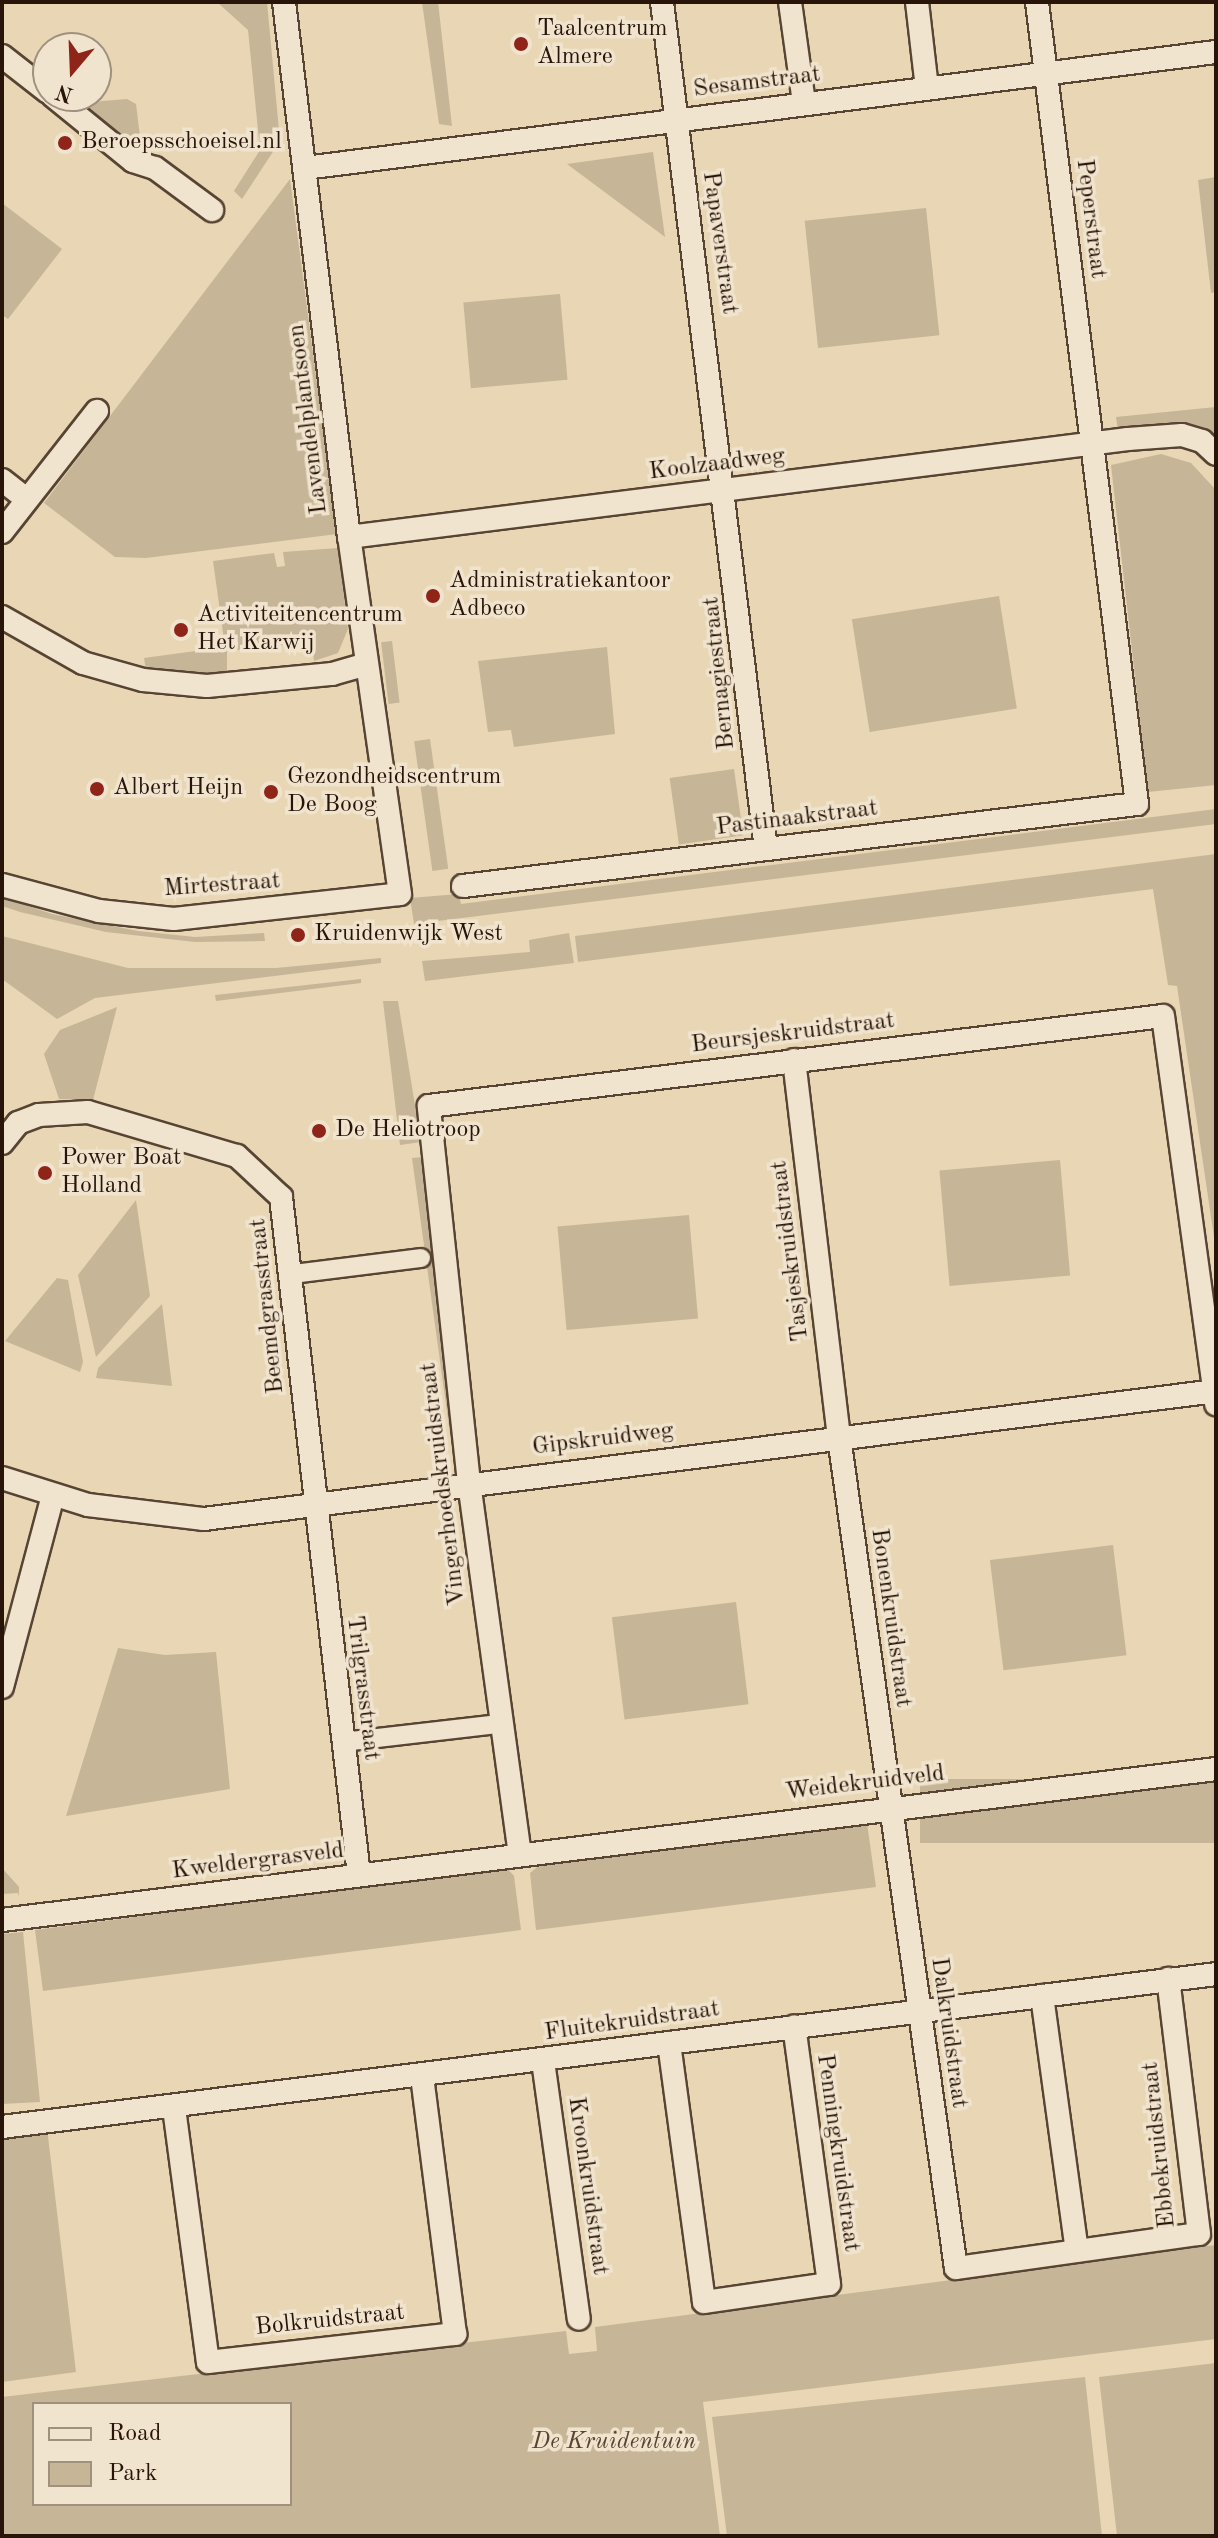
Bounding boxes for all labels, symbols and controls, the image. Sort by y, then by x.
place label: Taalcentrum Almere [537,16,668,72]
north arrow [32,32,112,112]
marker: Taalcentrum Almere [512,35,530,53]
street label: Sesamstraat [692,61,822,105]
text: N [53,80,76,106]
place label: Beroepsschoeisel.nl [81,129,282,157]
marker: Beroepsschoeisel.nl [56,134,74,152]
street label: Peperstraat [1068,158,1112,280]
street label: Papaverstraat [695,170,743,316]
street label: Lavendelplantsoen [283,322,335,516]
street label: Koolzaadweg [647,442,787,488]
place label: Administratiekantoor Adbeco [449,568,671,624]
marker: Administratiekantoor Adbeco [424,587,442,605]
street label: Bernagiestraat [698,595,742,751]
place label: Activiteitencentrum Het Karwij [197,602,403,658]
marker: Activiteitencentrum Het Karwij [172,621,190,639]
place label: Gezondheidscentrum De Boog [287,764,501,820]
place label: Albert Heijn [113,775,243,803]
marker: Albert Heijn [88,780,106,798]
marker: Gezondheidscentrum De Boog [262,783,280,801]
street label: Pastinaakstraat [715,795,879,843]
street label: Mirtestraat [163,868,281,904]
place label: Kruidenwijk West [314,921,503,949]
marker: Kruidenwijk West [289,926,307,944]
street label: Beursjeskruidstraat [690,1007,896,1061]
place label: De Heliotroop [335,1117,481,1145]
marker: De Heliotroop [310,1122,328,1140]
place label: Power Boat Holland [61,1145,181,1201]
street label: Tasjeskruidstraat [766,1159,816,1343]
marker: Power Boat Holland [36,1164,54,1182]
street label: Beemdgrasstraat [244,1217,292,1395]
street label: Vingerhoedskruidstraat [415,1361,473,1607]
street label: Gipskruidweg [531,1417,675,1463]
street label: Bonenkruidstraat [863,1527,917,1709]
street label: Trilgrasstraat [339,1614,385,1762]
street label: Weidekruidveld [784,1760,946,1808]
street label: Kweldergrasveld [170,1837,346,1887]
street label: Dalkruidstraat [923,1956,973,2110]
street label: Fluitekruidstraat [543,1995,721,2049]
street label: Penningkruidstraat [809,2052,865,2254]
street label: Ebbekruidstraat [1137,2060,1183,2230]
street label: Kroonkruidstraat [560,2095,614,2277]
street label: Bolkruidstraat [254,2299,406,2343]
legend [32,2402,292,2506]
text: Road [108,2422,161,2446]
park label: De Kruidentuin [532,2429,696,2457]
text: Park [108,2462,157,2486]

